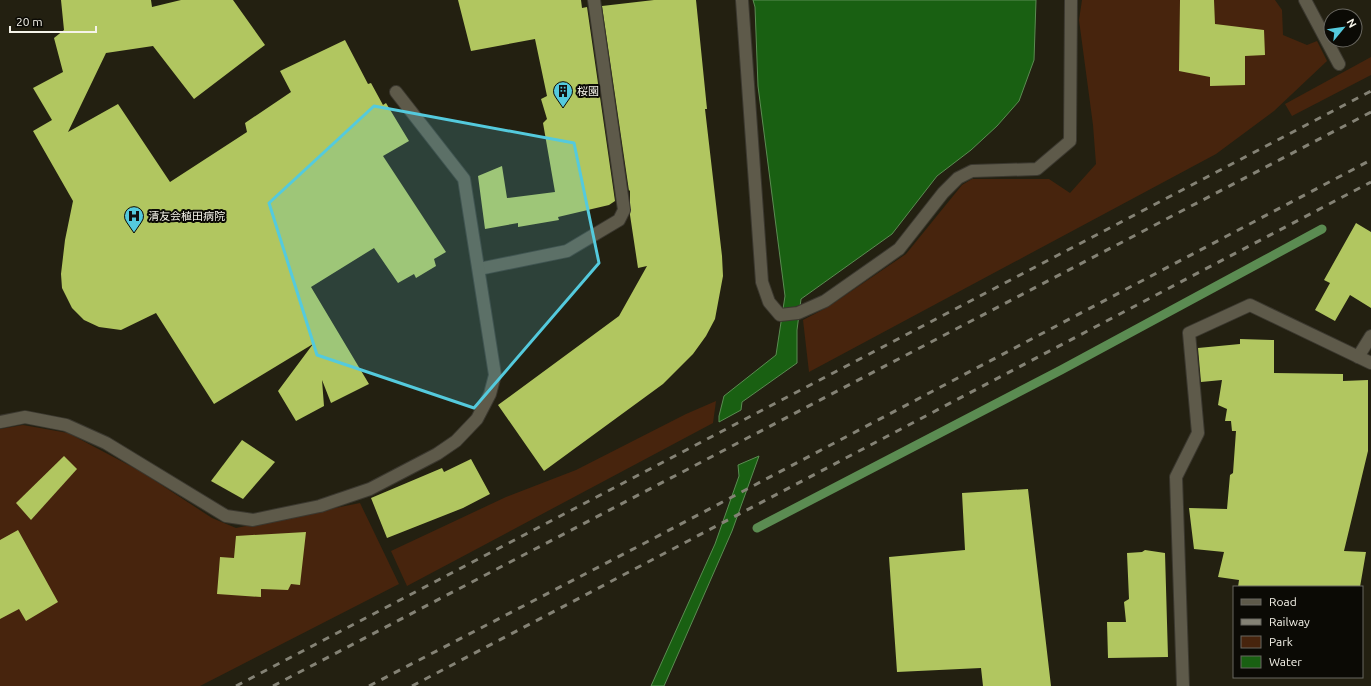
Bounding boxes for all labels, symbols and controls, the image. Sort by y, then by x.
scale bar [10,8,96,34]
north arrow [1323,8,1363,48]
text: 20 m [16,15,43,28]
text: N [1345,17,1359,30]
building icon: 桜園 [552,80,574,108]
place label: 桜園 [577,85,599,97]
hospital icon: 清友会植田病院 [123,205,145,233]
place label: 清友会植田病院 [148,210,225,222]
legend [1233,586,1363,678]
text: Road [1269,595,1297,608]
text: Railway [1269,615,1310,628]
text: Park [1269,635,1293,648]
text: Water [1269,655,1302,668]

